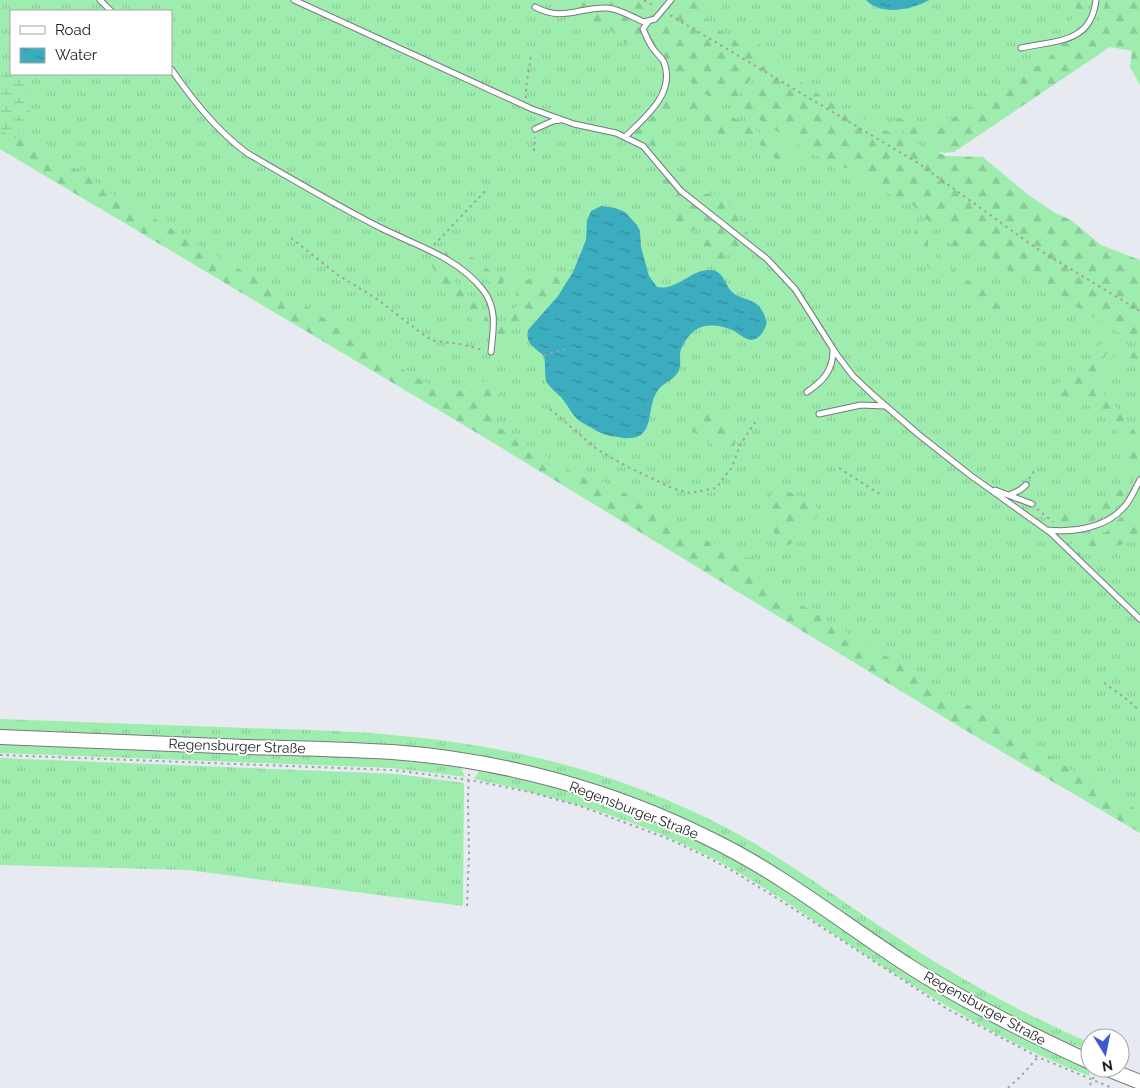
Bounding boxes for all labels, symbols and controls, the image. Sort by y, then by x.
legend [10,10,172,75]
text: Road [55,21,91,39]
text: Water [55,46,98,64]
street label: Regensburger Straße [168,736,306,756]
street label: Regensburger Straße [567,778,701,842]
street label: Regensburger Straße [921,968,1049,1048]
north arrow [1080,1028,1130,1078]
text: N [1101,1057,1114,1075]

